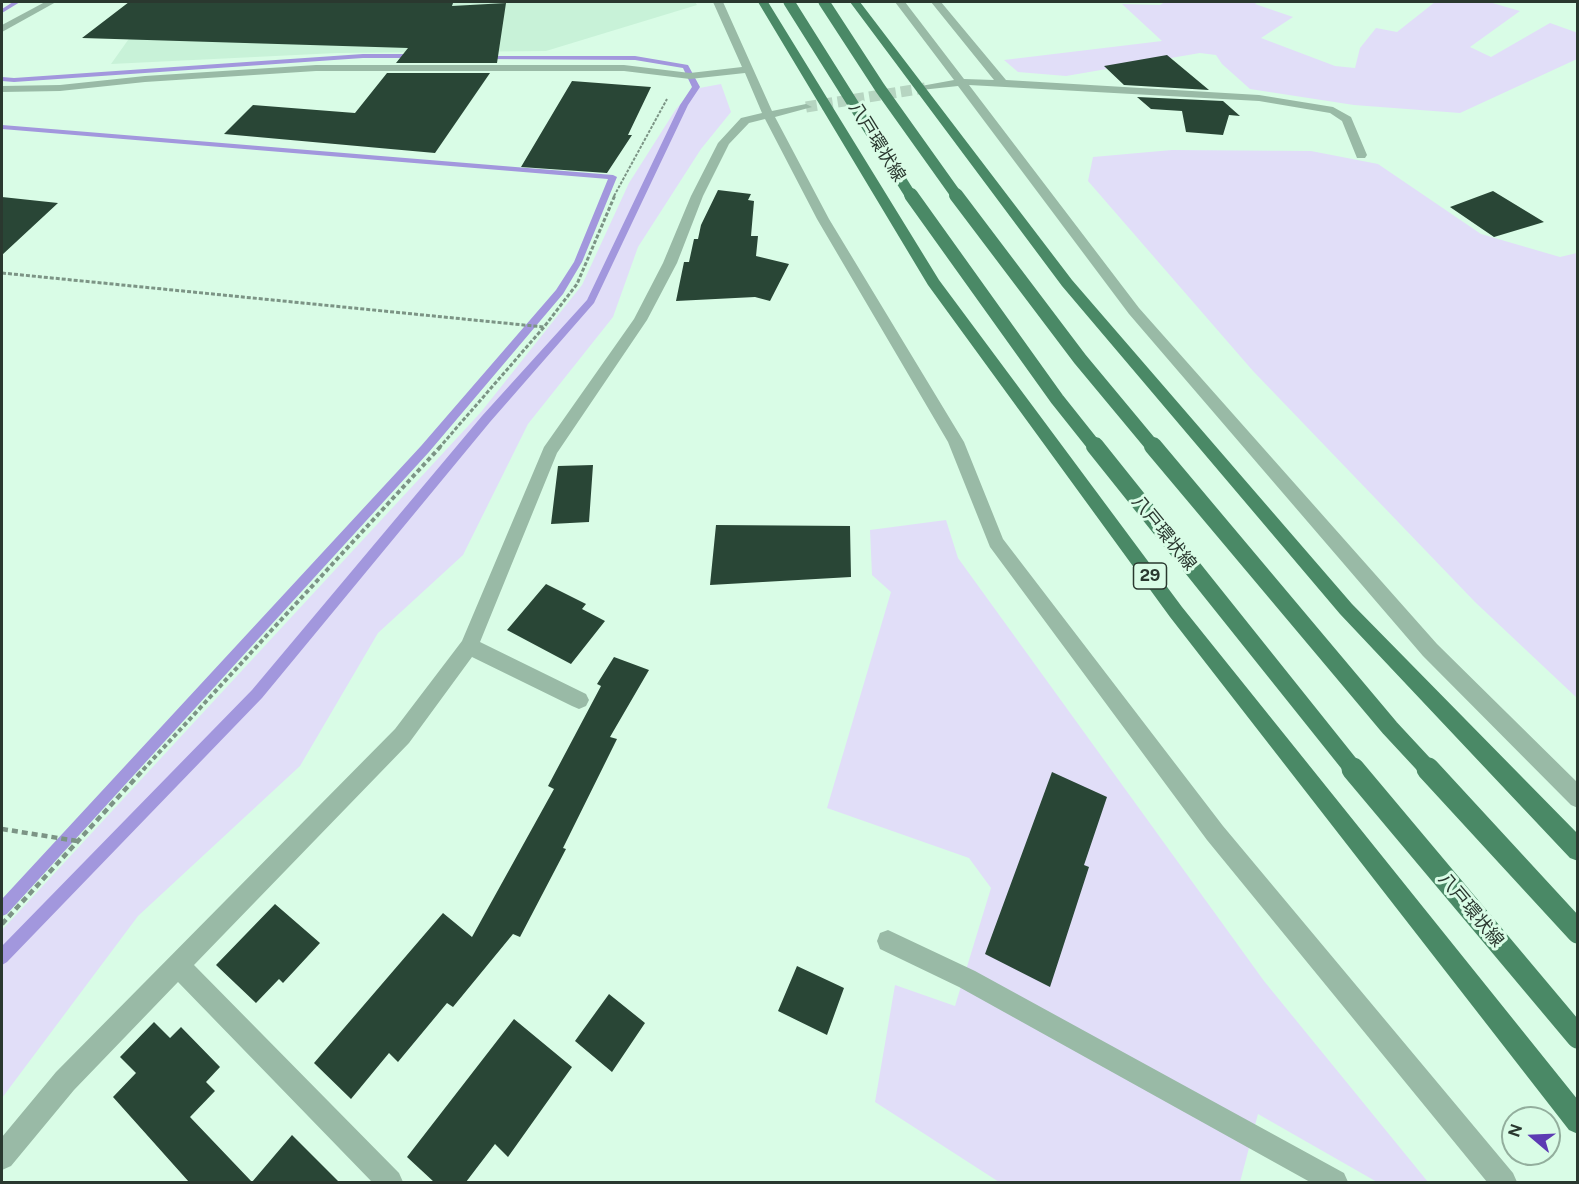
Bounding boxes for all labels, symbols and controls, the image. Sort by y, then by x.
street label: 八戸環状線 [844,98,910,186]
street label: 八戸環状線 [1127,491,1201,575]
road number: 29 [1134,563,1166,589]
street label: 八戸環状線 [1434,869,1508,951]
north arrow [1501,1106,1561,1166]
text: N [1504,1122,1526,1140]

